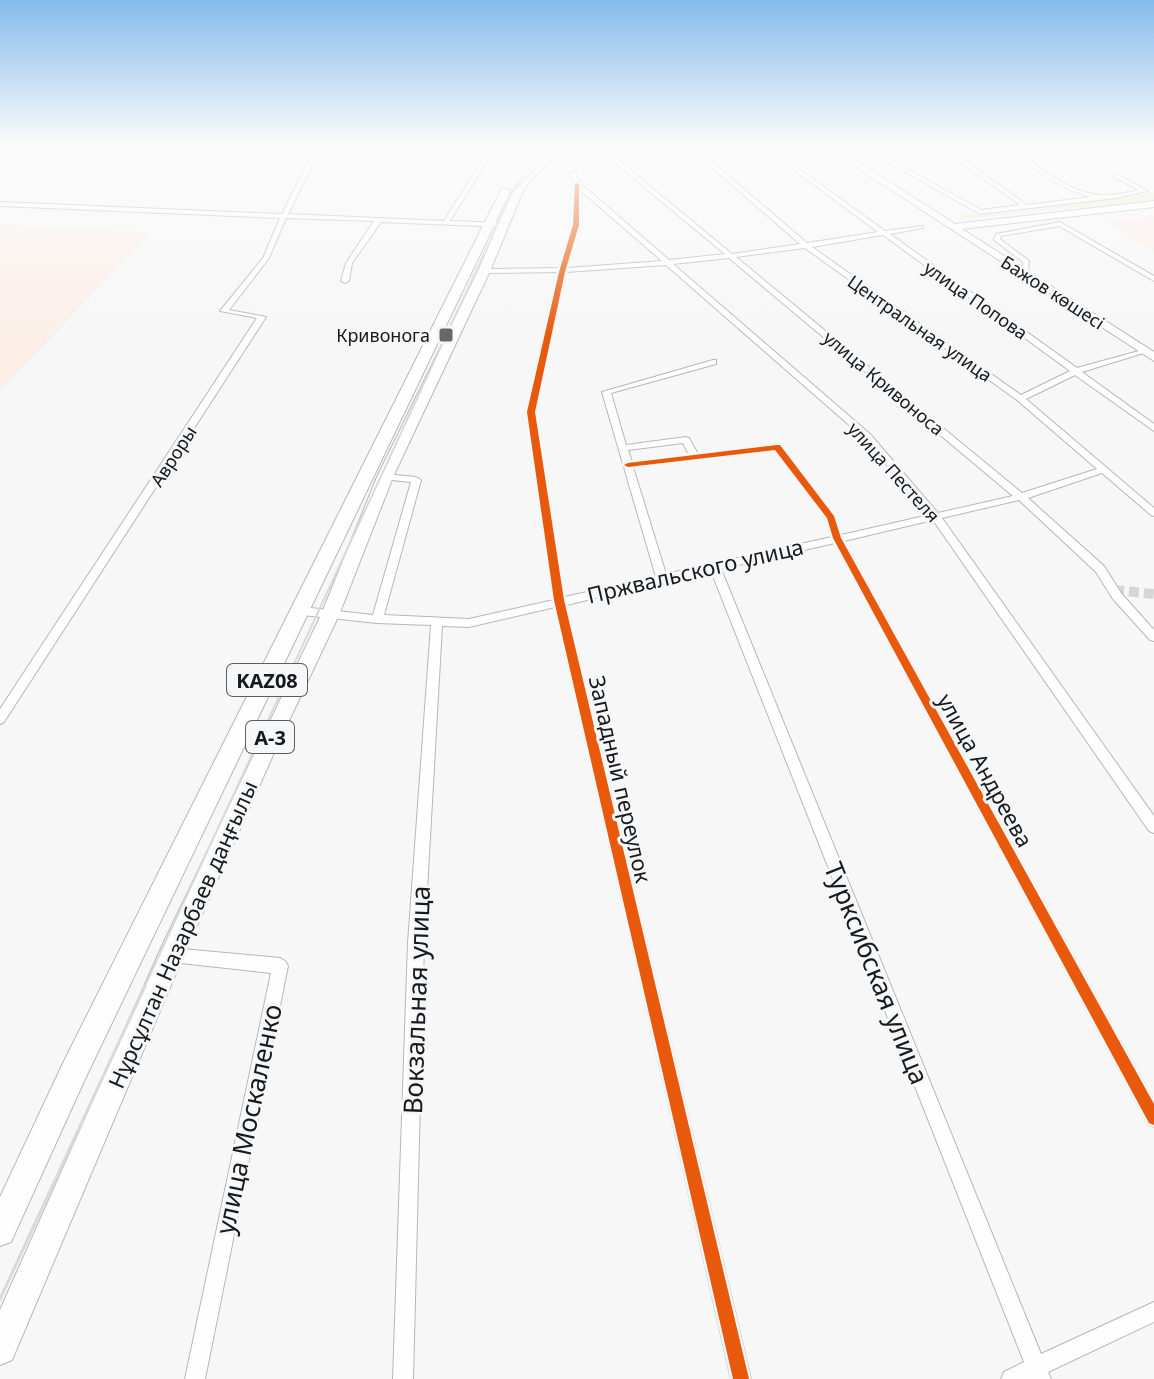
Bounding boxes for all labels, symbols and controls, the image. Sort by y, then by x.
street label: Бажов көшесі [996,249,1110,335]
street label: улица Попова [919,255,1033,345]
street label: Центральная улица [843,269,997,387]
place label: Кривонога [336,323,430,347]
street label: улица Кривоноса [819,325,949,441]
marker: Кривонога [437,326,455,344]
street label: улица Пестеля [843,417,945,527]
street label: Авроры [144,421,202,491]
street label: Пржвальского улица [584,531,806,609]
road number: KAZ08 [227,664,307,696]
street label: Западный переулок [583,673,659,886]
street label: улица Андреева [931,688,1041,852]
road number: А-3 [246,721,294,753]
street label: Нұрсұлтан Назарбаев даңғылы [100,775,264,1093]
street label: Турксибская улица [816,856,938,1090]
street label: Вокзальная улица [394,885,438,1115]
street label: улица Москаленко [206,1001,290,1237]

